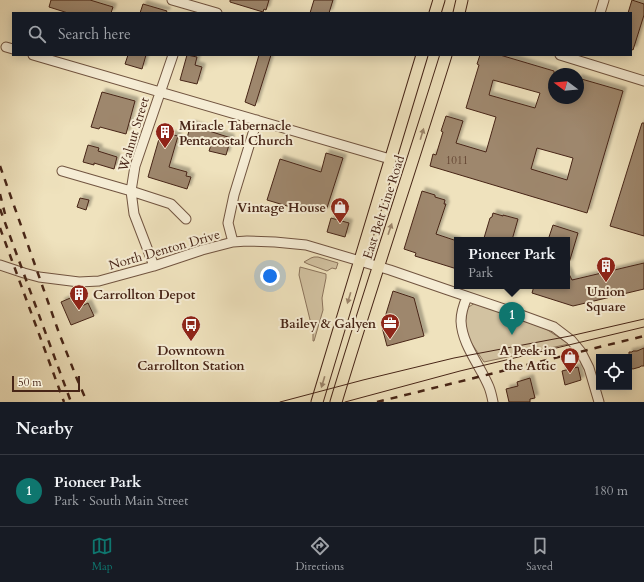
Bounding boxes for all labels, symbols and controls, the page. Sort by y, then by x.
search box [12,12,632,56]
icon: search [26,23,48,45]
text: Search here [58,24,131,44]
north arrow [548,68,584,104]
street label: Walnut Street [114,95,154,175]
place label: Miracle Tabernacle Pentacostal Church [179,117,293,150]
building icon: Miracle Tabernacle Pentacostal Church [154,121,176,149]
one-way arrow [419,127,425,139]
street label: East Belt Line Road [359,153,409,261]
house number: 1011 [446,153,468,168]
shop icon: Vintage House [329,196,351,224]
place label: Vintage House [237,199,326,217]
one-way arrow [388,222,394,234]
street label: North Denton Drive [107,225,222,274]
popup [454,237,570,289]
text: Pioneer Park [468,244,556,264]
building icon: Union Square [595,255,617,283]
text: Park [468,264,493,282]
your location [260,266,280,286]
building icon: Carrollton Depot [68,283,90,311]
place label: Union Square [586,283,626,316]
place label: Carrollton Depot [93,286,196,304]
one-way arrow [346,292,352,304]
pin: 1 [499,302,525,335]
office icon: Bailey & Galyen [379,312,401,340]
bus stop icon: Downtown Carrollton Station [180,314,202,342]
place label: Bailey & Galyen [280,315,377,333]
place label: Downtown Carrollton Station [137,342,245,375]
place label: A Peek in the Attic [500,342,557,375]
shop icon: A Peek in the Attic [559,346,581,374]
map controls [596,354,632,390]
button: locate [596,354,632,390]
scale bar [12,374,80,393]
text: 50 m [18,375,42,390]
one-way arrow [320,376,326,388]
text: Nearby [16,417,73,440]
text: Pioneer Park [54,472,141,492]
text: 1 [26,482,32,500]
text: 180 m [594,482,628,500]
text: Park · South Main Street [54,492,188,510]
tab: Map [91,535,113,574]
tab: Directions [295,535,344,574]
tab: Saved [526,535,553,574]

